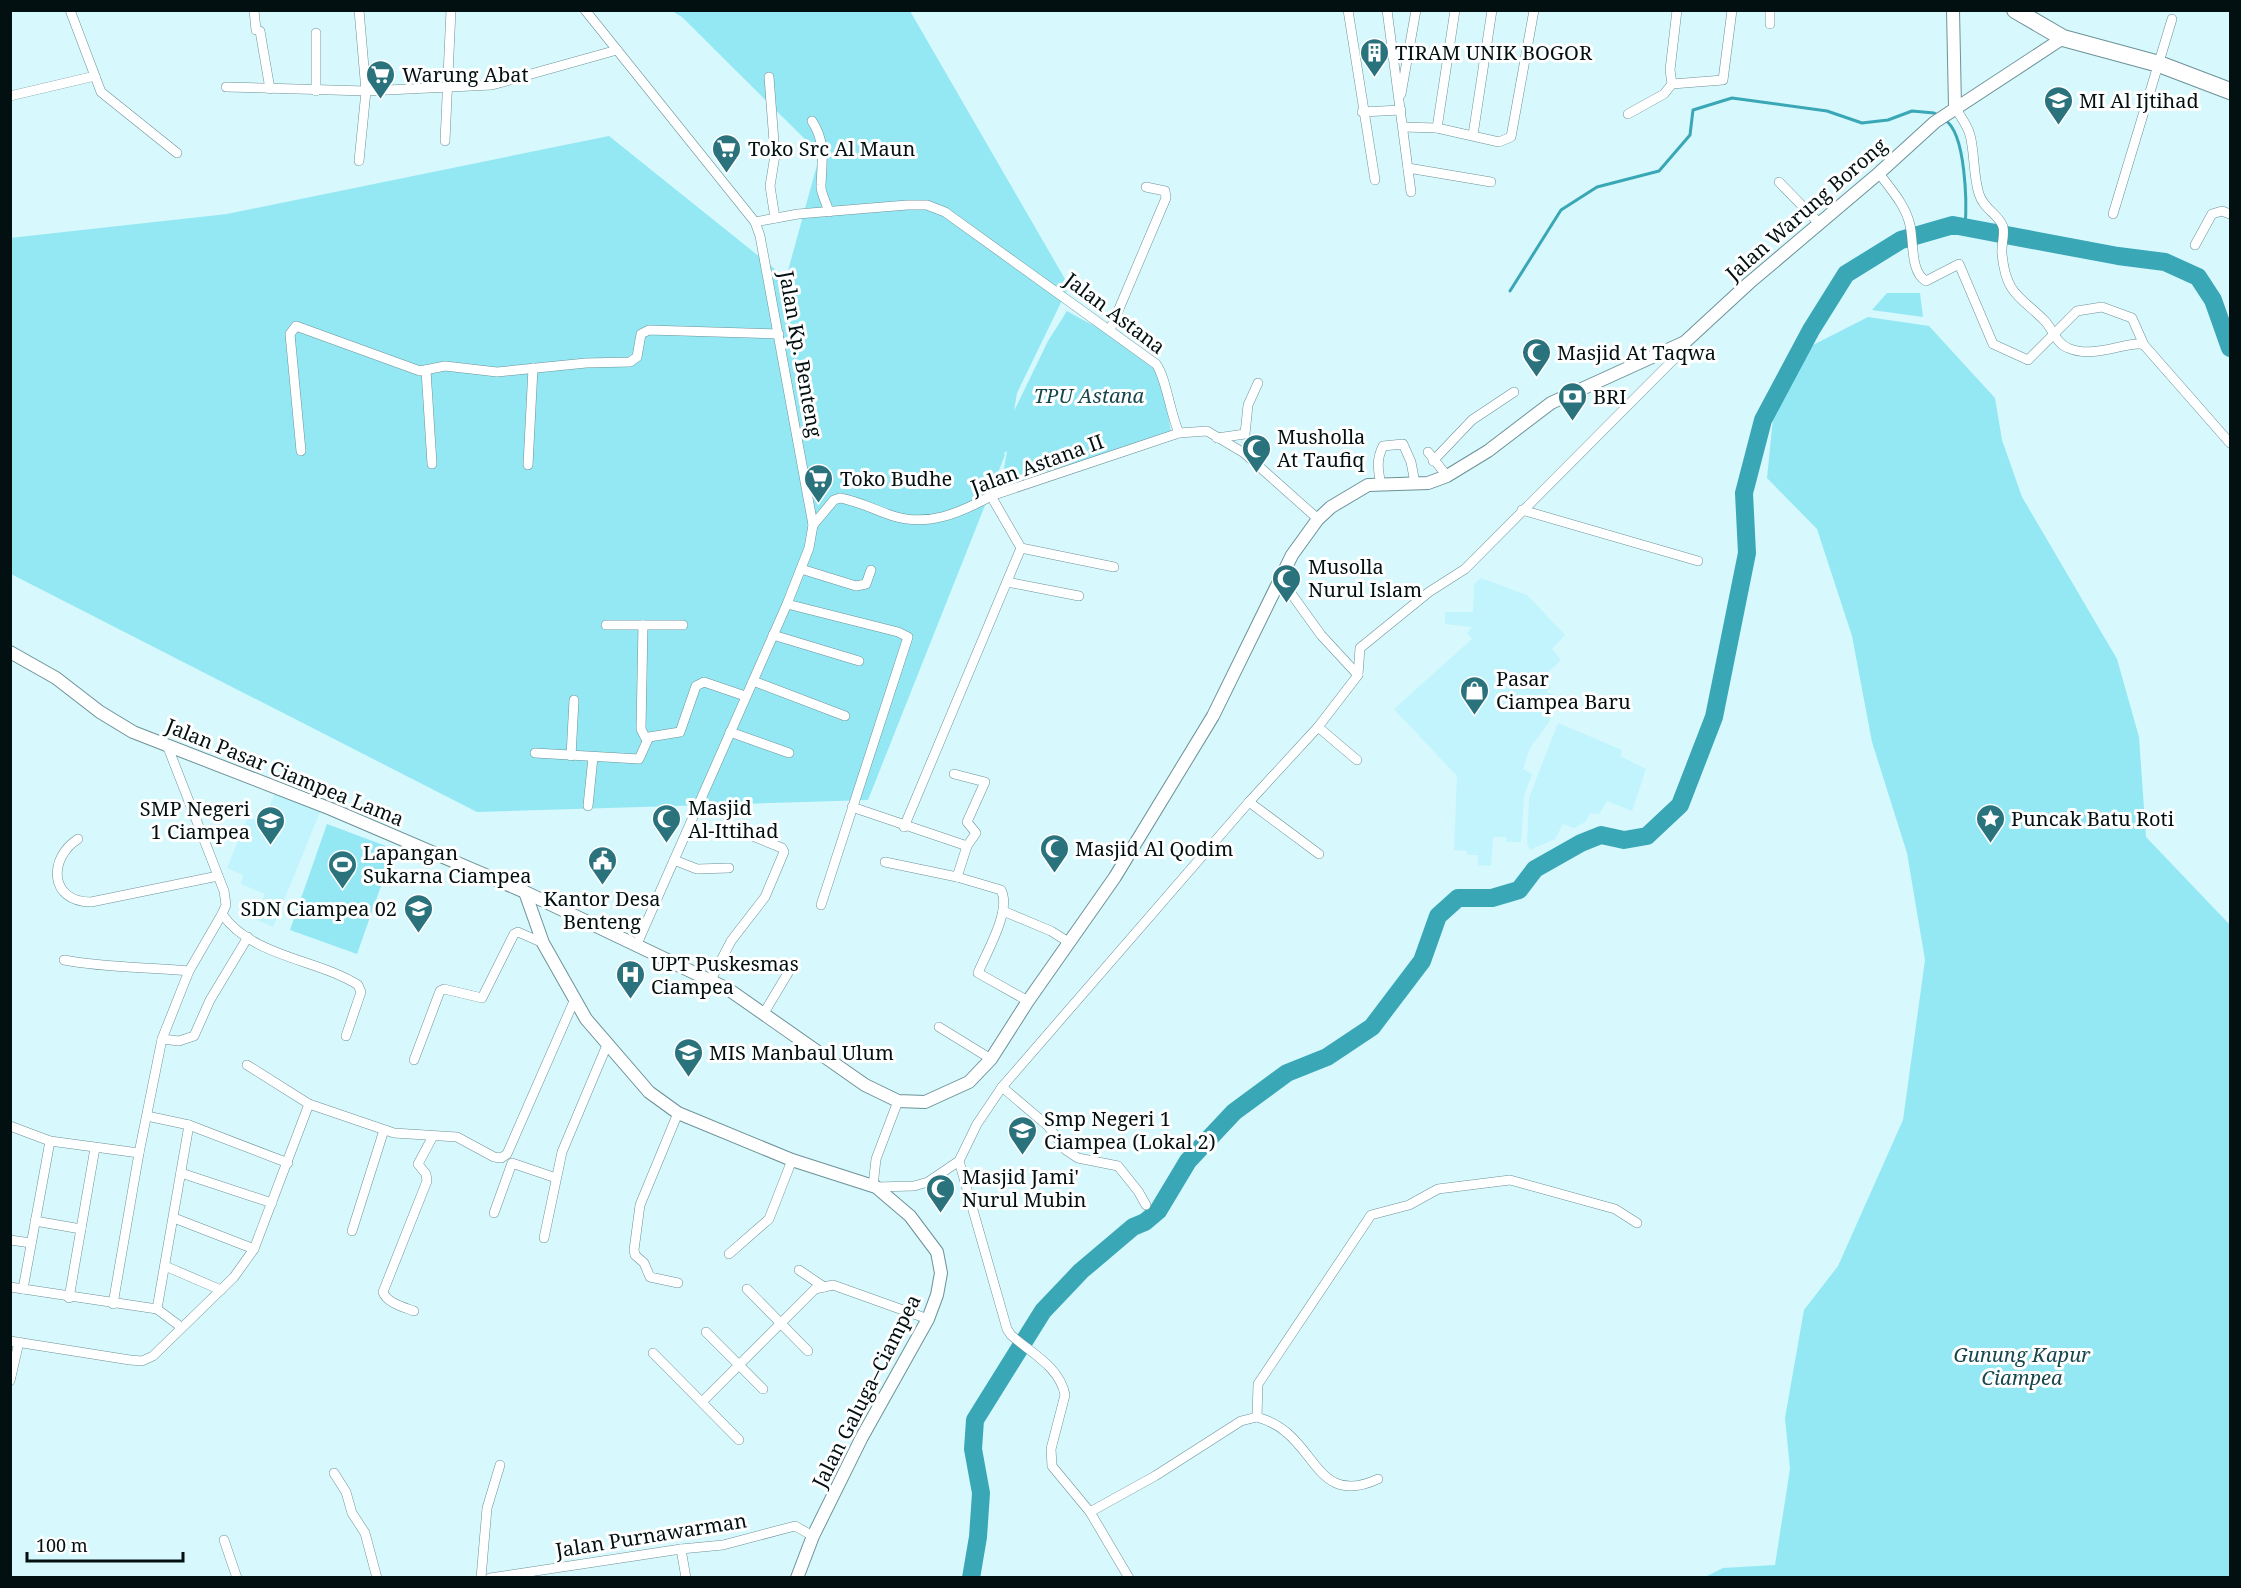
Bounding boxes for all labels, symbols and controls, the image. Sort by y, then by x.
building icon: TIRAM UNIK BOGOR [1358,36,1390,78]
place label: TIRAM UNIK BOGOR [1395,39,1593,66]
supermarket icon: Warung Abat [365,58,397,100]
place label: Warung Abat [402,61,528,88]
school or university icon: MI Al Ijtihad [2042,84,2074,126]
place label: MI Al Ijtihad [2079,87,2199,114]
street label: Jalan Warung Borong [1719,131,1892,287]
supermarket icon: Toko Src Al Maun [711,132,743,174]
place label: Toko Src Al Maun [748,135,915,162]
street label: Jalan Astana [1058,266,1171,360]
street label: Jalan Kp. Benteng [773,268,829,440]
mosque icon: Masjid At Taqwa [1520,336,1552,378]
place label: Masjid At Taqwa [1557,339,1716,366]
bank icon: BRI [1556,380,1588,422]
park label: TPU Astana [1034,382,1145,409]
place label: BRI [1593,383,1627,410]
place label: Musholla At Taufiq [1277,423,1365,473]
street label: Jalan Astana II [966,427,1107,501]
mosque icon: Musholla At Taufiq [1240,432,1272,474]
supermarket icon: Toko Budhe [803,462,835,504]
place label: Toko Budhe [840,465,952,492]
place label: Musolla Nurul Islam [1308,553,1422,603]
mosque icon: Musolla Nurul Islam [1271,562,1303,604]
place label: Pasar Ciampea Baru [1496,665,1631,715]
shop icon: Pasar Ciampea Baru [1459,674,1491,716]
street label: Jalan Pasar Ciampea Lama [161,711,408,832]
place label: Masjid Al-Ittihad [688,794,779,844]
place label: SMP Negeri 1 Ciampea [140,795,251,845]
mosque icon: Masjid Al-Ittihad [651,802,683,844]
place icon: Puncak Batu Roti [1974,802,2006,844]
school or university icon: SMP Negeri 1 Ciampea [255,804,287,846]
place label: Puncak Batu Roti [2011,805,2175,832]
mosque icon: Masjid Al Qodim [1038,832,1070,874]
place label: Masjid Al Qodim [1075,835,1233,862]
place label: Lapangan Sukarna Ciampea [363,839,531,889]
public building icon: Kantor Desa Benteng [586,844,618,886]
sports icon: Lapangan Sukarna Ciampea [326,848,358,890]
place label: Kantor Desa Benteng [544,885,660,935]
school or university icon: SDN Ciampea 02 [402,892,434,934]
place label: SDN Ciampea 02 [240,895,397,922]
place label: UPT Puskesmas Ciampea [651,950,799,1000]
hospital icon: UPT Puskesmas Ciampea [614,958,646,1000]
school or university icon: MIS Manbaul Ulum [672,1036,704,1078]
place label: MIS Manbaul Ulum [709,1039,894,1066]
place label: Smp Negeri 1 Ciampea (Lokal 2) [1044,1105,1216,1155]
school or university icon: Smp Negeri 1 Ciampea (Lokal 2) [1007,1114,1039,1156]
place label: Masjid Jami' Nurul Mubin [962,1163,1087,1213]
mosque icon: Masjid Jami' Nurul Mubin [925,1172,957,1214]
street label: Jalan Galuga–Ciampea [805,1290,926,1493]
park label: Gunung Kapur Ciampea [1954,1341,2091,1391]
street label: Jalan Purnawarman [552,1507,749,1564]
scale bar [27,1525,183,1563]
text: 100 m [36,1533,88,1557]

